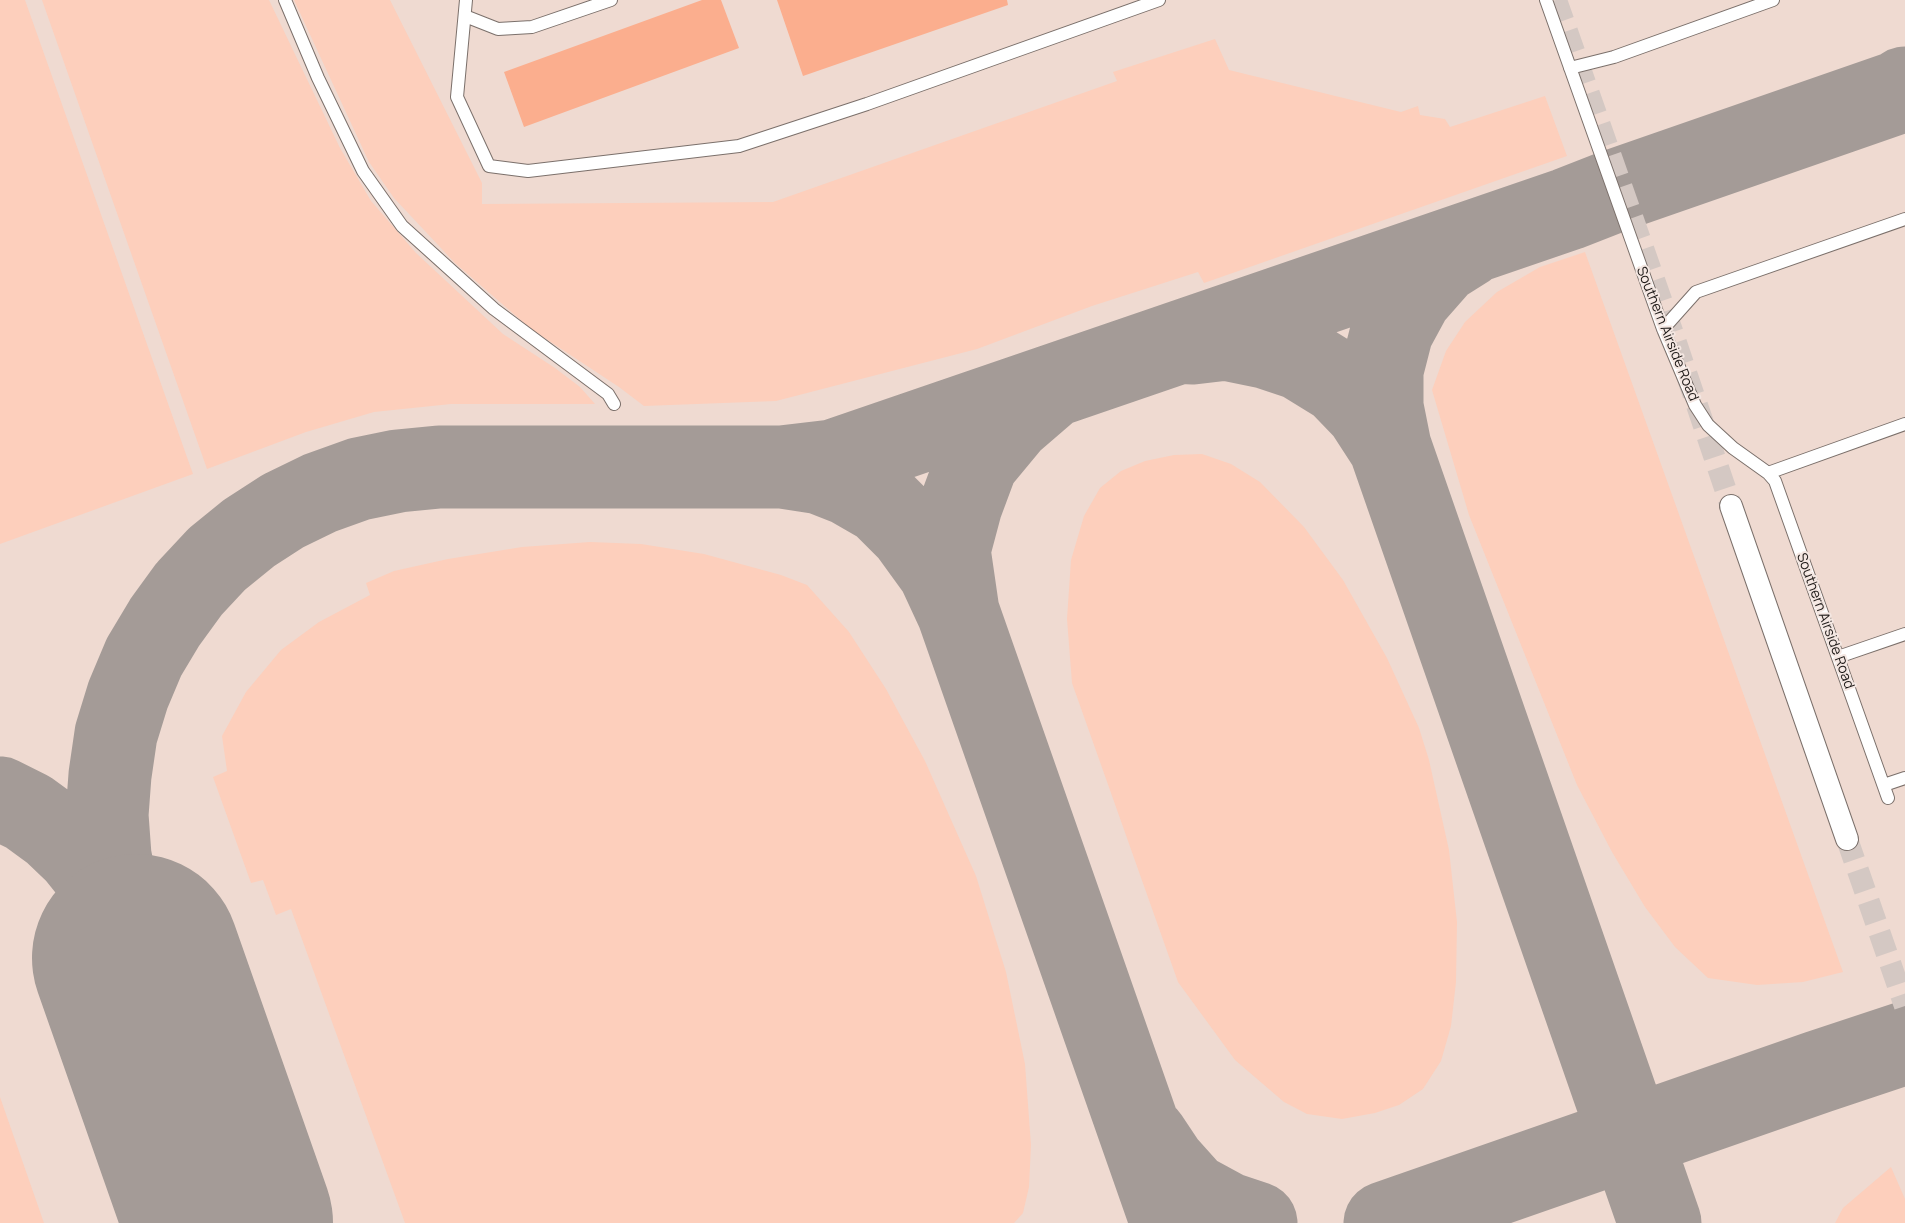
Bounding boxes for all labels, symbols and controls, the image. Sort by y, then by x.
street label: Southern Airside Road [1632,264,1702,404]
street label: Southern Airside Road [1793,551,1857,691]

